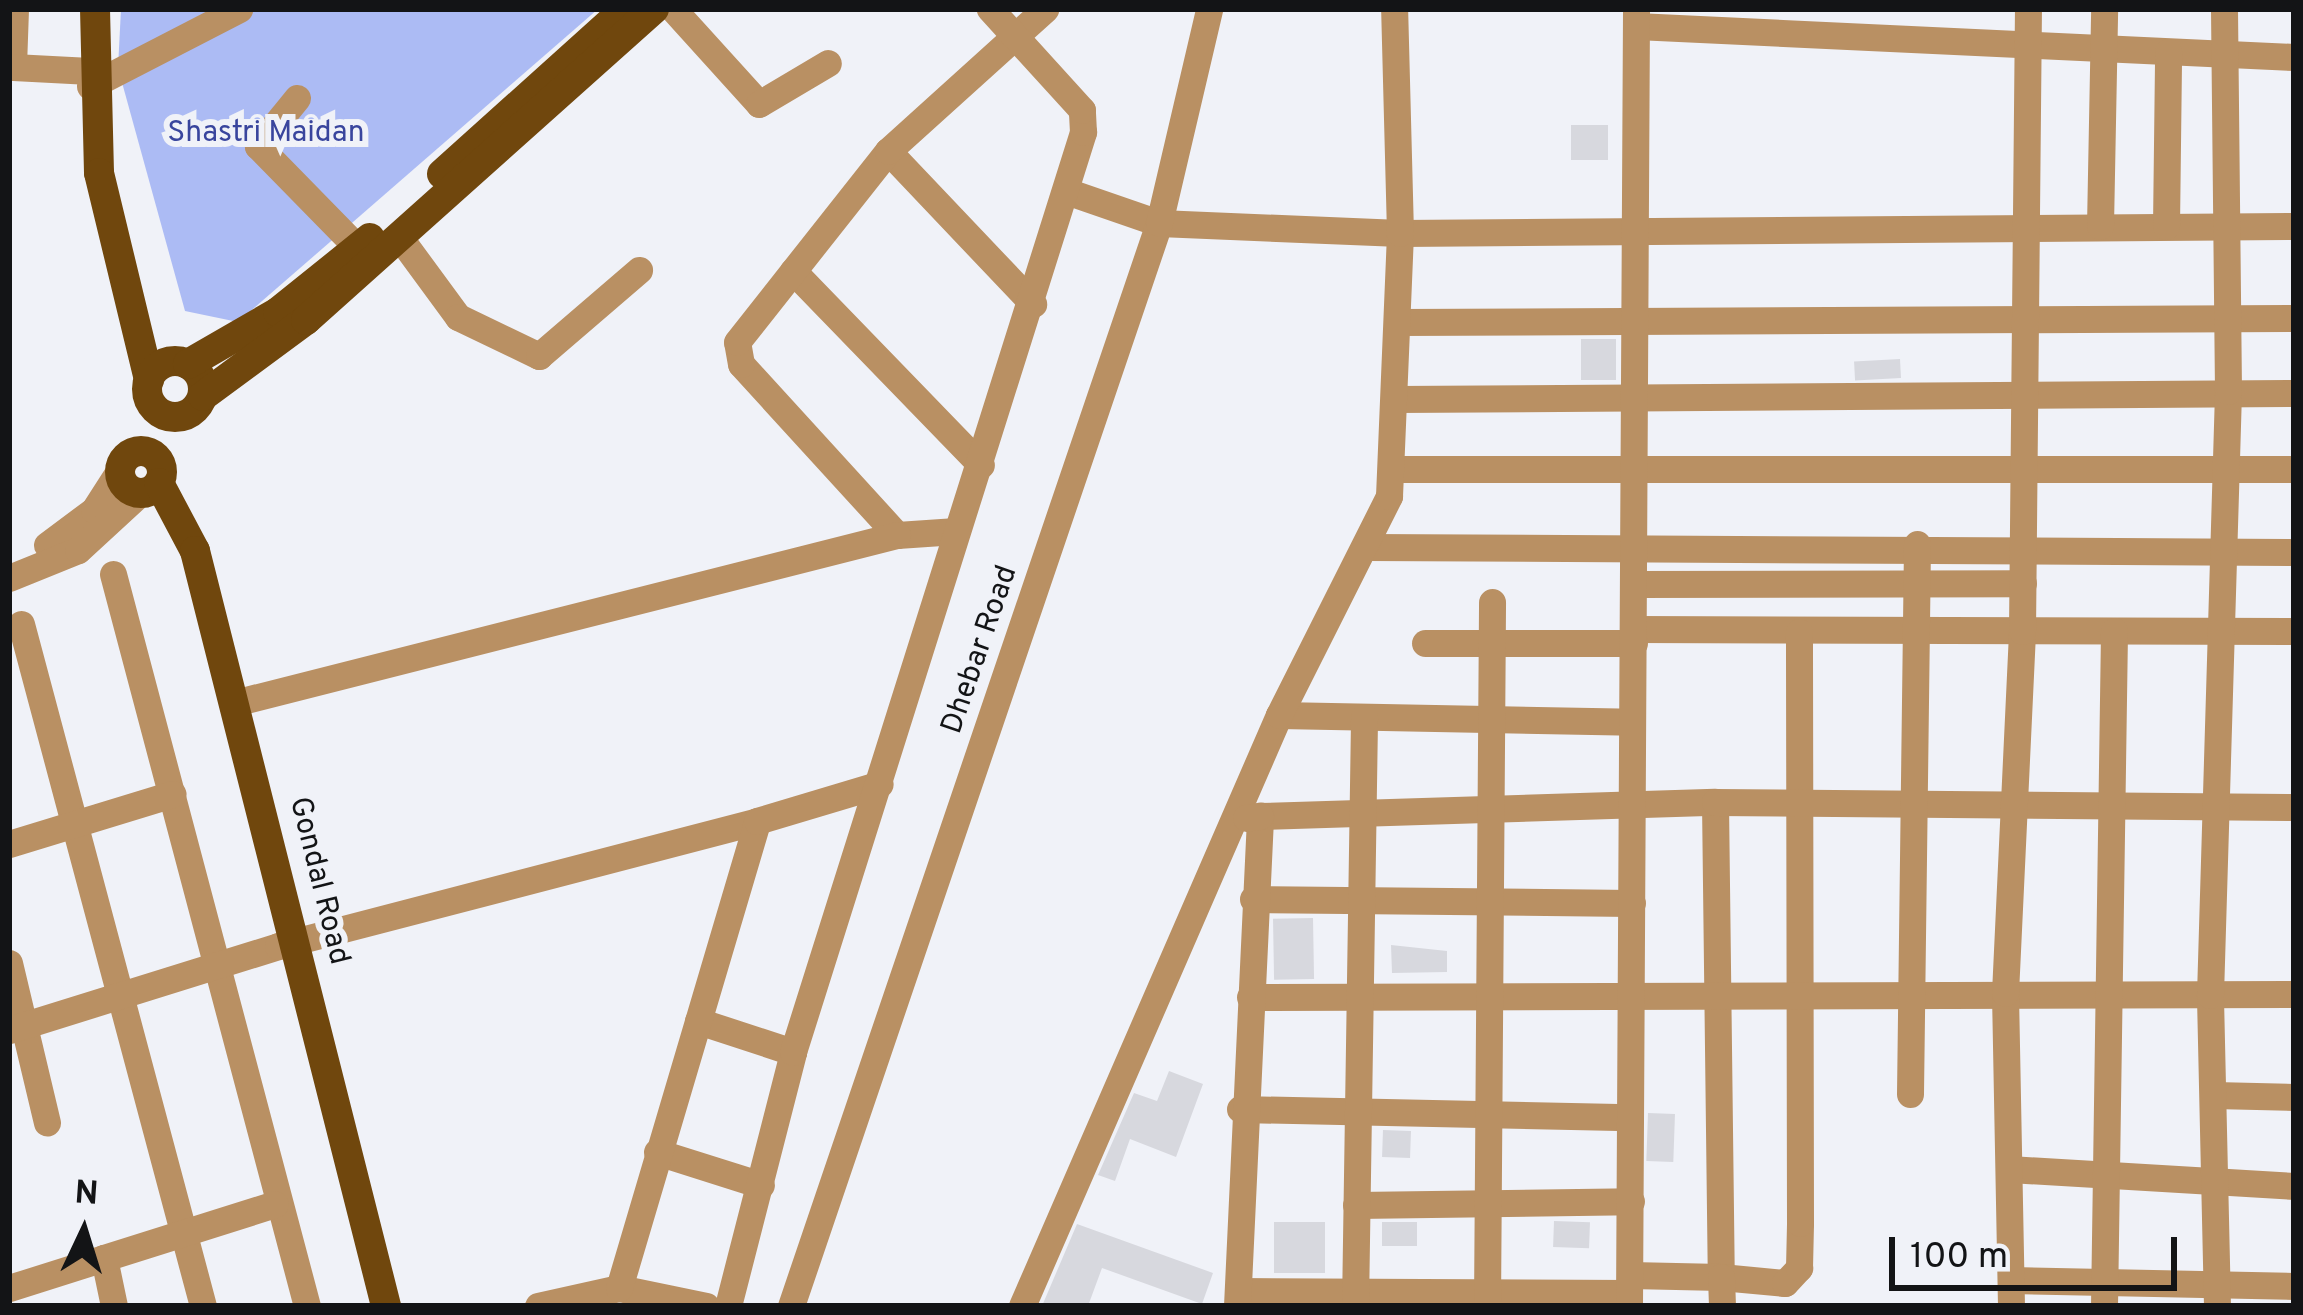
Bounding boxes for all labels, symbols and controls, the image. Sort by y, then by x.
park label: Shastri Maidan [167,116,365,152]
street label: Dhebar Road [935,561,1027,739]
street label: Gondal Road [280,793,356,969]
north arrow [24,1171,144,1291]
text: N [73,1173,100,1217]
scale bar [1895,1213,2183,1287]
text: 100 m [1910,1235,2008,1281]

